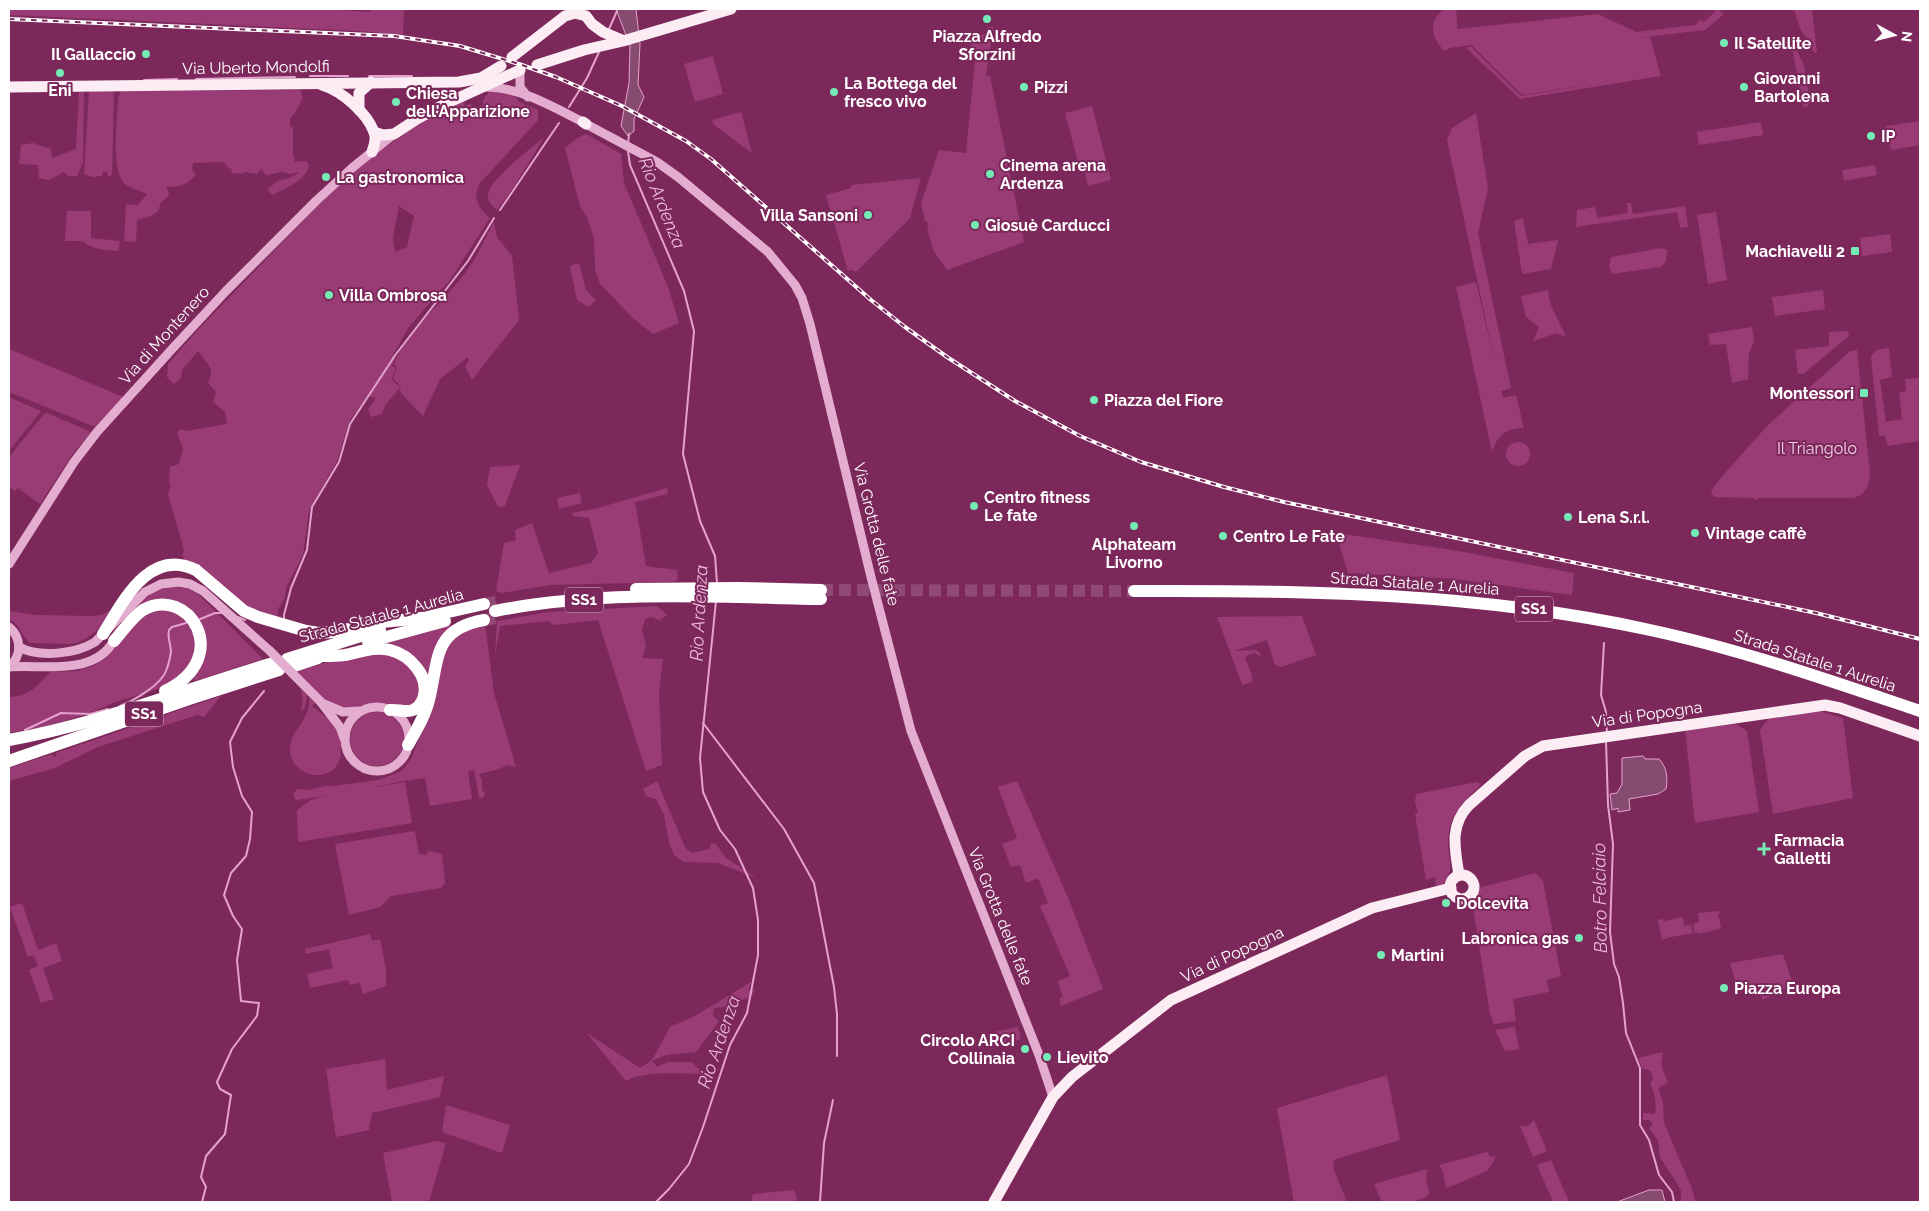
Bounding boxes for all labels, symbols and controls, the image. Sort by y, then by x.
north arrow [1869,10,1919,60]
marker: Piazza Alfredo Sforzini [981,13,993,25]
place label: Piazza Alfredo Sforzini [933,27,1042,64]
text: N [1898,30,1915,43]
place label: Il Satellite [1734,34,1812,53]
marker: Il Satellite [1718,37,1730,49]
place label: Il Gallaccio [51,45,136,64]
marker: Il Gallaccio [140,48,152,60]
street label: Via Uberto Mondolfi [182,57,330,78]
marker: Eni [54,67,66,79]
place label: Giovanni Bartolena [1754,69,1830,106]
place label: La Bottega del fresco vivo [844,74,958,111]
place label: Pizzi [1034,78,1068,97]
place label: Eni [48,81,72,100]
marker: Pizzi [1018,81,1030,93]
marker: Giovanni Bartolena [1738,81,1750,93]
place label: Chiesa dell'Apparizione [406,84,530,121]
marker: La Bottega del fresco vivo [828,86,840,98]
marker: Chiesa dell'Apparizione [390,96,402,108]
place label: IP [1881,127,1896,146]
marker: IP [1865,130,1877,142]
water label: Rio Ardenza [635,154,690,252]
place label: Cinema arena Ardenza [1000,156,1106,193]
place label: La gastronomica [336,168,464,187]
marker: Cinema arena Ardenza [984,168,996,180]
marker: La gastronomica [320,171,332,183]
place label: Villa Sansoni [760,206,858,225]
marker: Villa Sansoni [862,209,874,221]
place label: Giosuè Carducci [985,216,1110,235]
marker: Giosuè Carducci [969,219,981,231]
place label: Machiavelli 2 [1745,242,1845,261]
marker: Machiavelli 2 [1849,245,1861,257]
street label: Via di Montenero [115,282,213,388]
place label: Villa Ombrosa [339,286,447,305]
marker: Villa Ombrosa [323,289,335,301]
place label: Montessori [1770,384,1854,403]
marker: Montessori [1858,387,1870,399]
place label: Piazza del Fiore [1104,391,1223,410]
marker: Piazza del Fiore [1088,394,1100,406]
park label: Il Triangolo [1777,439,1857,458]
street label: Via Grotta delle fate [850,461,904,608]
place label: Centro fitness Le fate [984,488,1090,525]
marker: Centro fitness Le fate [968,500,980,512]
place label: Lena S.r.l. [1578,508,1650,527]
marker: Lena S.r.l. [1562,511,1574,523]
marker: Alphateam Livorno [1128,520,1140,532]
place label: Vintage caffè [1705,524,1807,543]
place label: Centro Le Fate [1233,527,1345,546]
marker: Vintage caffè [1689,527,1701,539]
marker: Centro Le Fate [1217,530,1229,542]
place label: Alphateam Livorno [1092,535,1176,572]
water label: Rio Ardenza [685,564,712,662]
street label: Strada Statale 1 Aurelia [1330,568,1500,599]
street label: Strada Statale 1 Aurelia [297,584,465,647]
road number: SS1 [565,588,603,612]
road number: SS1 [1515,596,1553,622]
street label: Strada Statale 1 Aurelia [1731,625,1898,696]
street label: Via di Popogna [1591,697,1704,732]
road number: SS1 [125,702,163,726]
place label: Farmacia Galletti [1774,831,1844,868]
water label: Botro Felciaio [1588,843,1611,953]
marker: Farmacia Galletti [1758,843,1770,855]
street label: Via Grotta delle fate [964,845,1037,988]
place label: Dolcevita [1456,894,1529,913]
marker: Dolcevita [1440,897,1452,909]
street label: Via di Popogna [1178,922,1287,987]
place label: Labronica gas [1462,929,1569,948]
marker: Labronica gas [1573,932,1585,944]
place label: Martini [1391,946,1444,965]
marker: Martini [1375,949,1387,961]
place label: Piazza Europa [1734,979,1841,998]
marker: Piazza Europa [1718,982,1730,994]
water label: Rio Ardenza [693,993,744,1091]
place label: Circolo ARCI Collinaia [920,1031,1015,1068]
marker: Circolo ARCI Collinaia [1019,1043,1031,1055]
place label: Lievito [1057,1048,1109,1067]
marker: Lievito [1041,1051,1053,1063]

